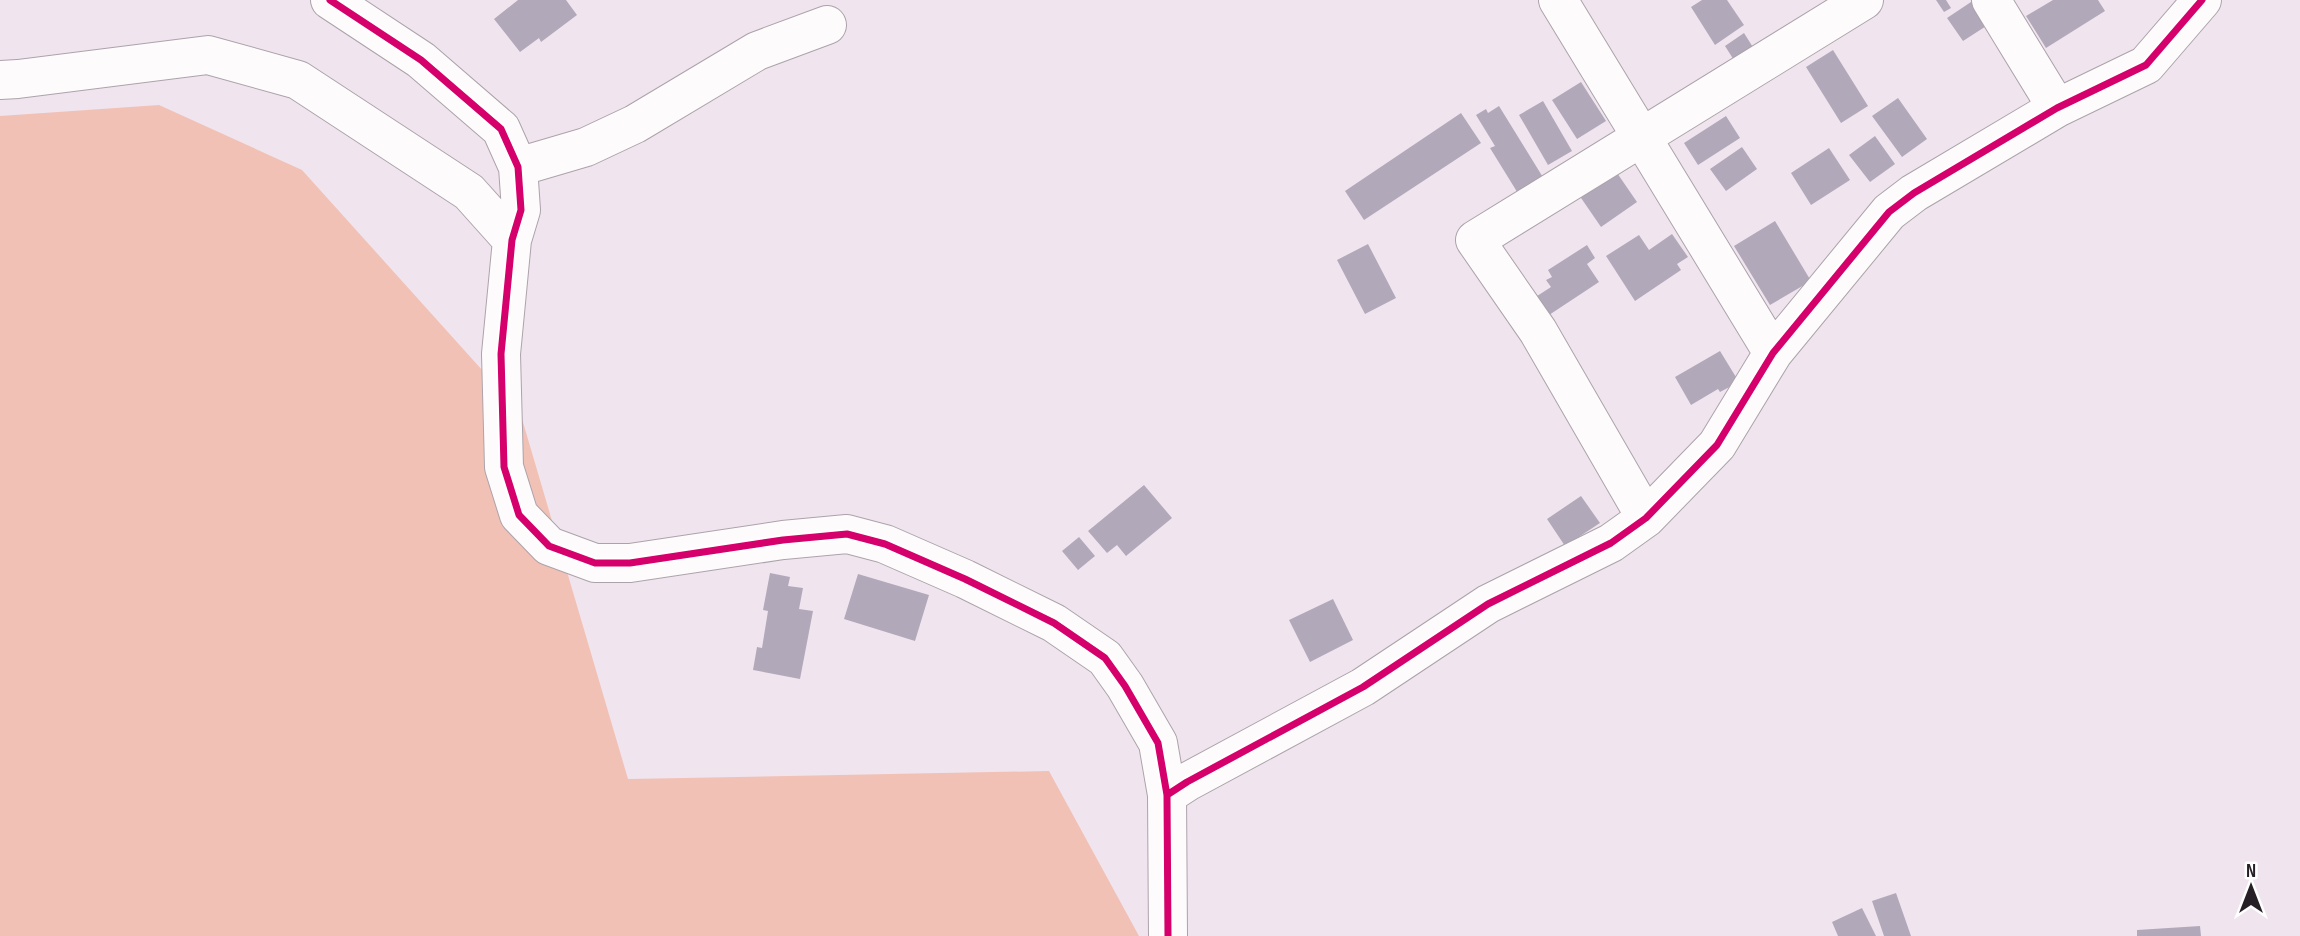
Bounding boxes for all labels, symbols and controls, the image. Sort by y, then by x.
north arrow [2216,852,2286,922]
text: N [2246,860,2256,883]

